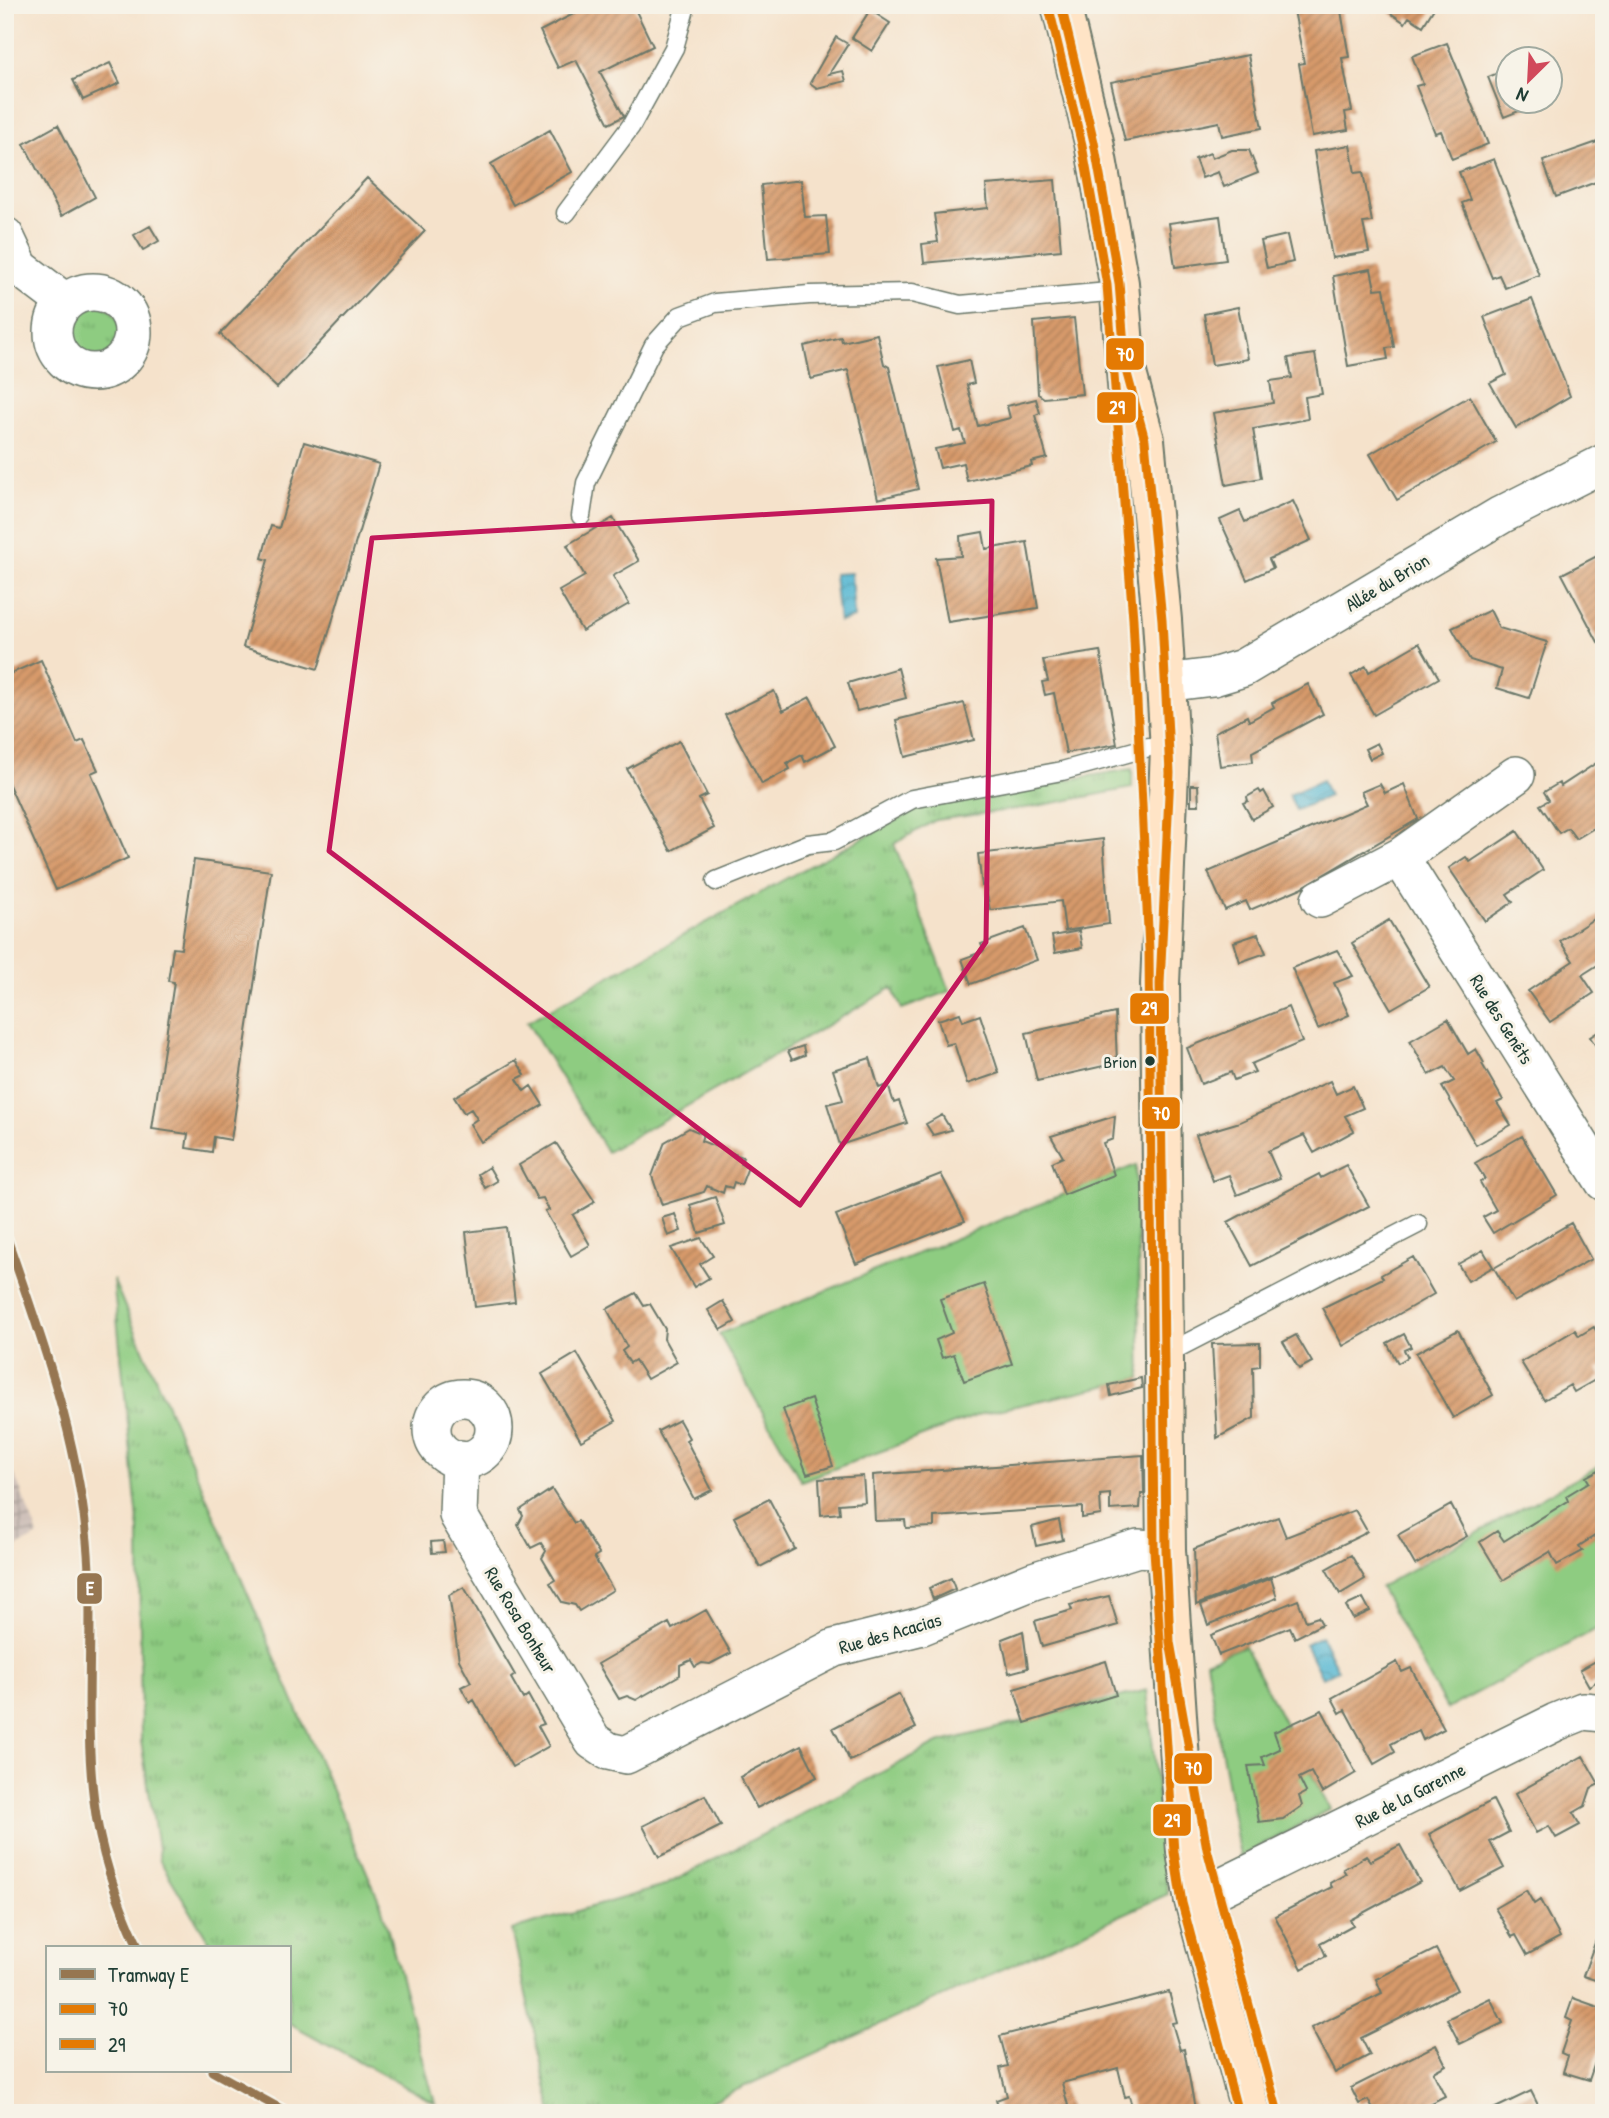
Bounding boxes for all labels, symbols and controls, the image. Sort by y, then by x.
north arrow [1494,46,1564,116]
text: N [1512,82,1532,109]
line badge: 70 [1105,337,1145,371]
text: 70 [1115,341,1134,367]
line badge: 29 [1096,391,1137,424]
text: 29 [1109,394,1125,420]
street label: Allée du Brion [1340,547,1434,617]
street label: Rue des Genêts [1464,969,1540,1069]
line badge: 29 [1129,992,1170,1025]
text: 29 [1141,995,1157,1021]
place label: Brion [1103,1050,1137,1073]
marker: Brion [1143,1054,1157,1068]
line badge: 70 [1141,1096,1181,1130]
text: 70 [1151,1100,1170,1126]
street label: Rue Rosa Bonheur [479,1562,563,1679]
line badge: E [76,1572,103,1605]
text: E [86,1575,95,1601]
street label: Rue des Acacias [836,1606,944,1660]
line badge: 70 [1173,1752,1213,1785]
text: 70 [1183,1755,1202,1781]
street label: Rue de la Garenne [1350,1756,1470,1834]
line badge: 29 [1152,1803,1192,1837]
text: 29 [1164,1807,1180,1833]
legend [46,1946,290,2072]
text: Tramway E [108,1960,189,1989]
text: 70 [108,1994,128,2023]
text: 29 [108,2030,126,2059]

